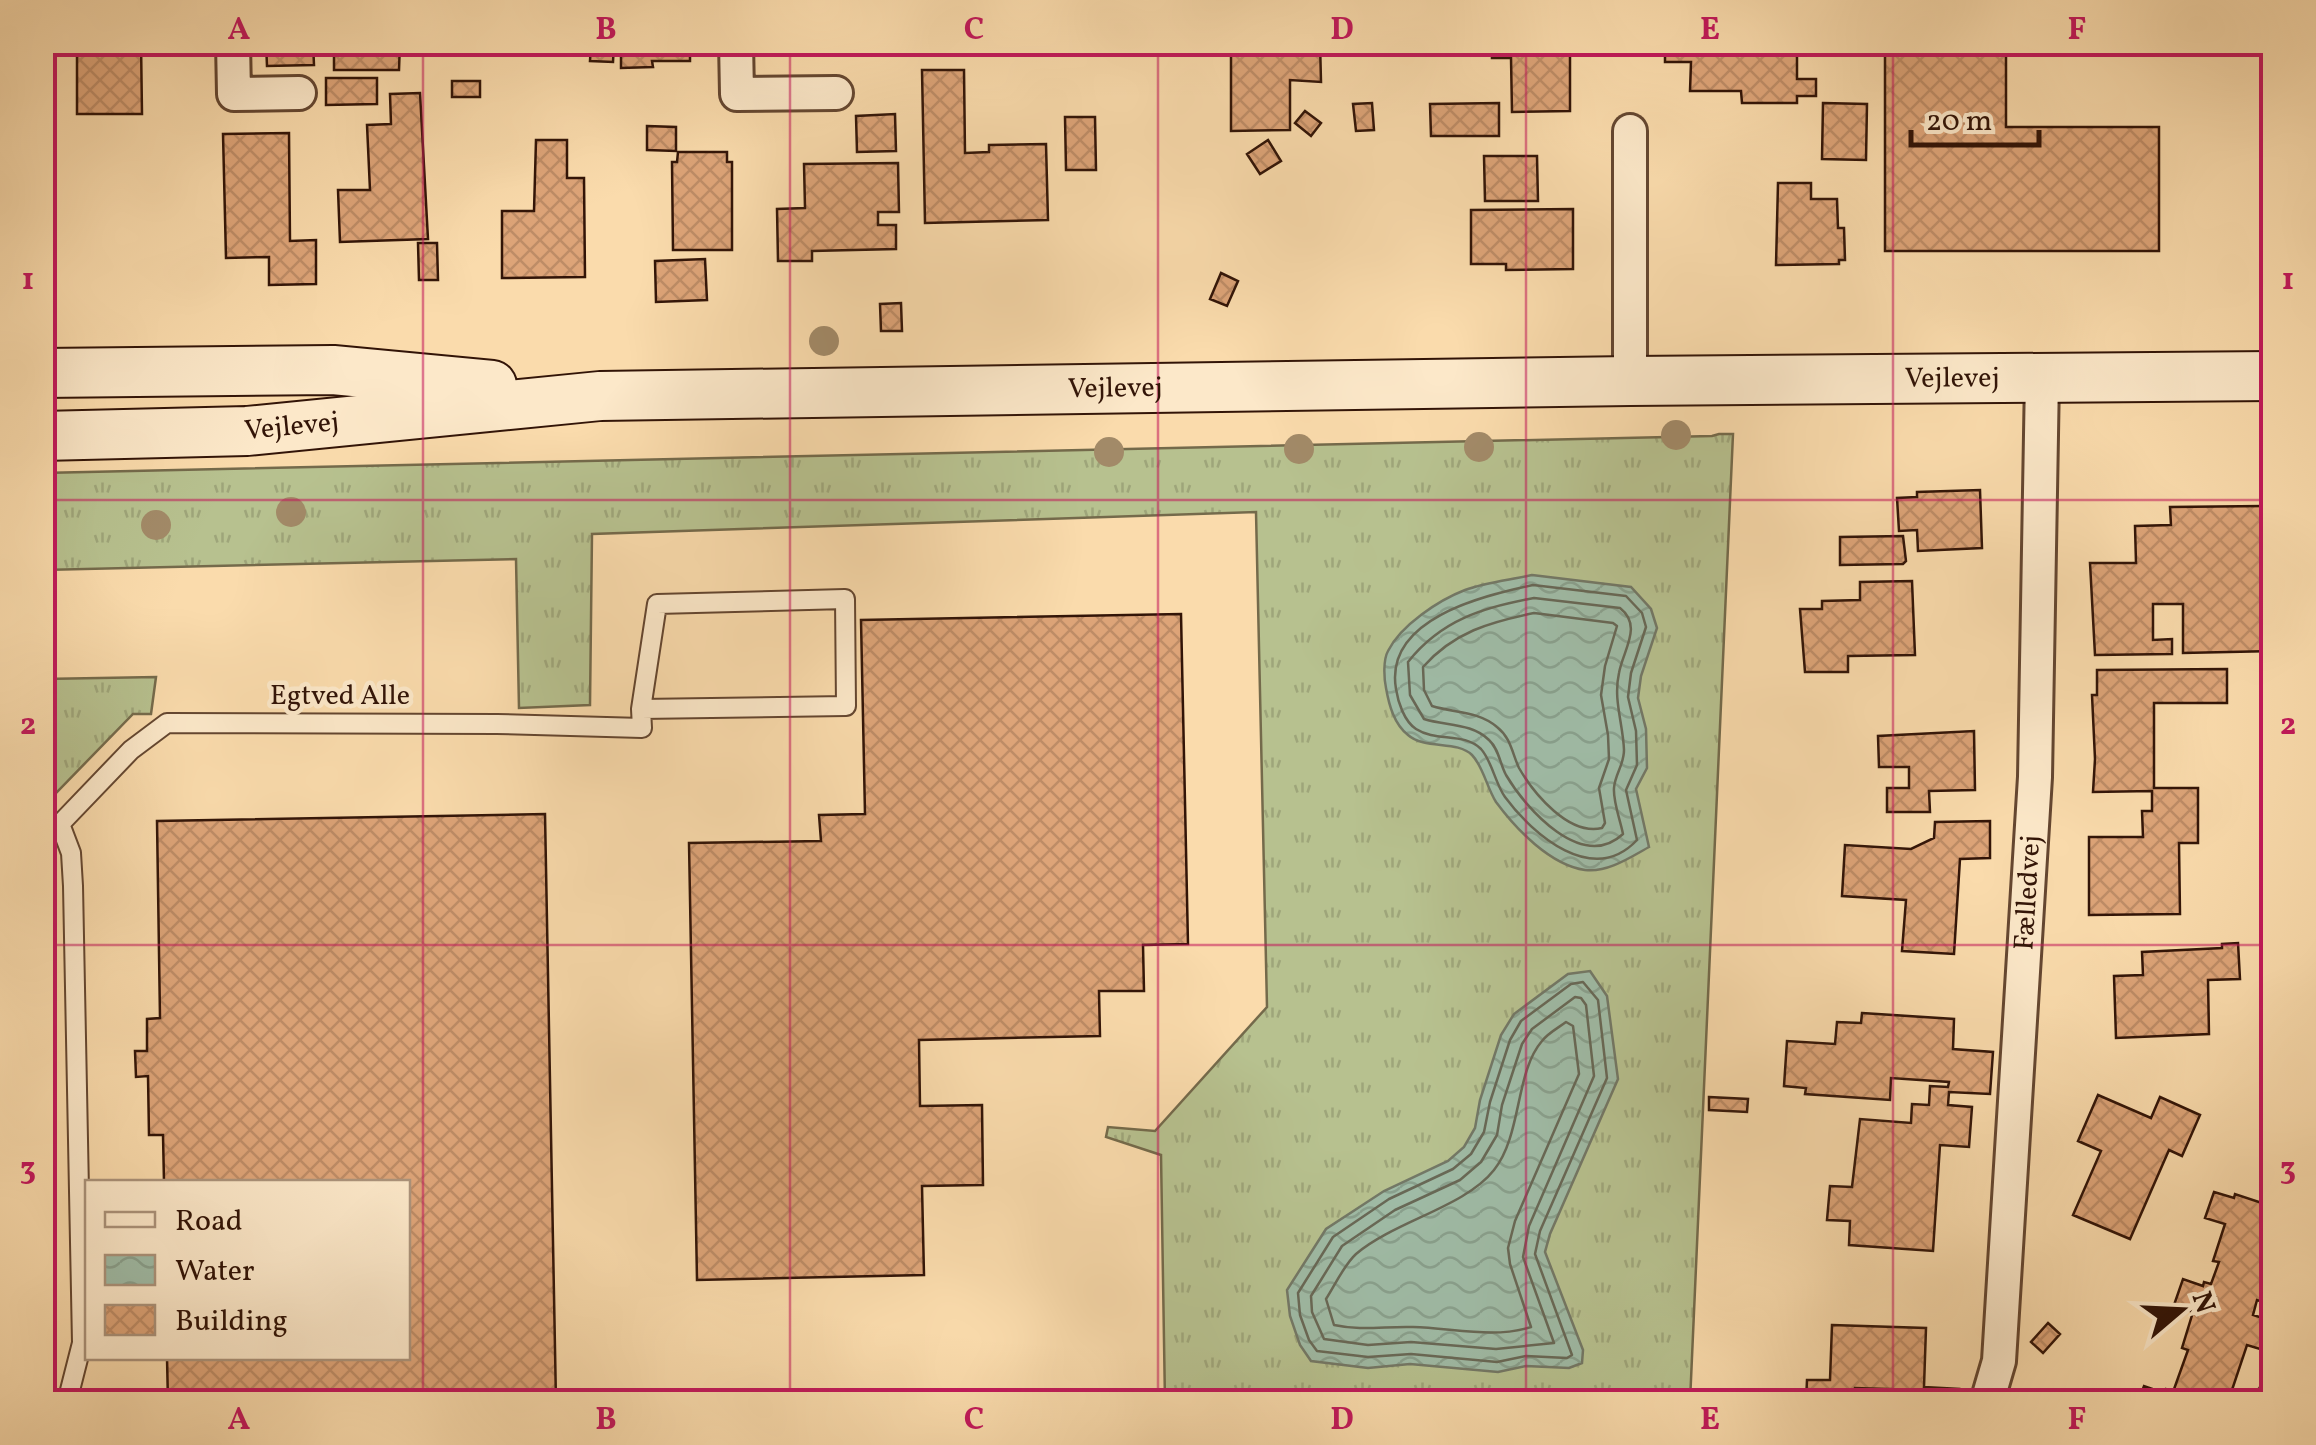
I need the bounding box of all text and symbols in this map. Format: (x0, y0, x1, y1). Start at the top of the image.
text: A (228, 9, 251, 53)
text: B (595, 9, 617, 53)
text: C (964, 9, 984, 53)
text: D (1330, 9, 1354, 53)
text: E (1700, 9, 1720, 53)
text: F (2068, 9, 2087, 53)
scale bar (1911, 85, 2038, 147)
text: 20 m (1926, 101, 1992, 143)
text: 1 (22, 259, 34, 303)
text: 1 (2282, 259, 2294, 303)
street label: Vejlevej (1904, 359, 2000, 398)
street label: Vejlevej (1067, 368, 1163, 409)
street label: Vejlevej (243, 402, 341, 451)
street label: Egtved Alle (270, 677, 410, 716)
text: 2 (20, 704, 36, 748)
text: 2 (2280, 704, 2296, 748)
street label: Fælledvej (2005, 834, 2051, 951)
text: 3 (20, 1149, 36, 1193)
text: 3 (2280, 1149, 2296, 1193)
legend (85, 1180, 410, 1360)
text: Road (175, 1201, 243, 1243)
text: Water (175, 1251, 255, 1293)
north arrow (2131, 1260, 2231, 1360)
text: N (2181, 1287, 2224, 1319)
text: Building (175, 1301, 288, 1343)
text: A (228, 1399, 251, 1443)
text: B (595, 1399, 617, 1443)
text: C (964, 1399, 984, 1443)
text: D (1330, 1399, 1354, 1443)
text: E (1700, 1399, 1720, 1443)
text: F (2068, 1399, 2087, 1443)

